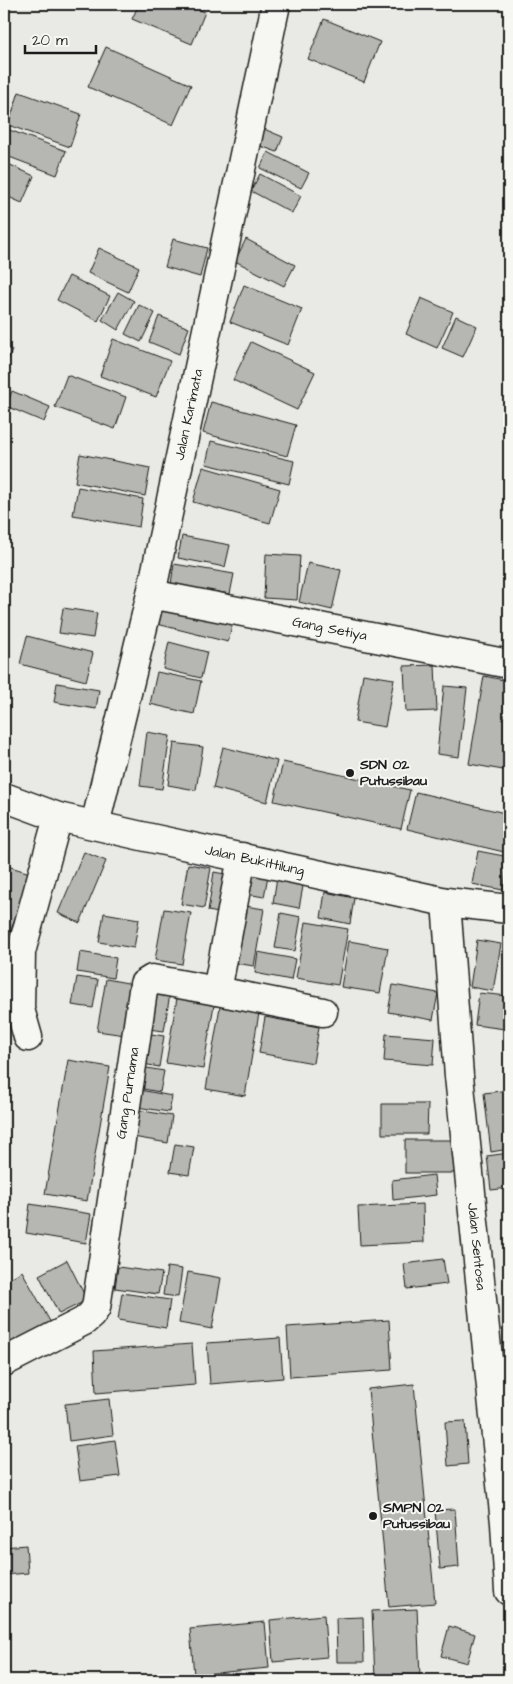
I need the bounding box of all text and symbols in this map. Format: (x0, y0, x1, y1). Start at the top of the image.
scale bar (25, 22, 96, 54)
text: 20 m (32, 30, 68, 51)
street label: Jalan Karimata (170, 367, 208, 462)
street label: Gang Setiya (290, 612, 369, 646)
place label: SDN 02 Putussibau (359, 755, 427, 791)
marker: SDN 02 Putussibau (344, 767, 356, 779)
street label: Jalan Bukittilung (203, 840, 306, 881)
street label: Gang Purnama (111, 1046, 145, 1140)
street label: Jalan Sentosa (462, 1202, 491, 1291)
place label: SMPN 02 Putussibau (382, 1498, 450, 1534)
marker: SMPN 02 Putussibau (367, 1510, 379, 1522)

